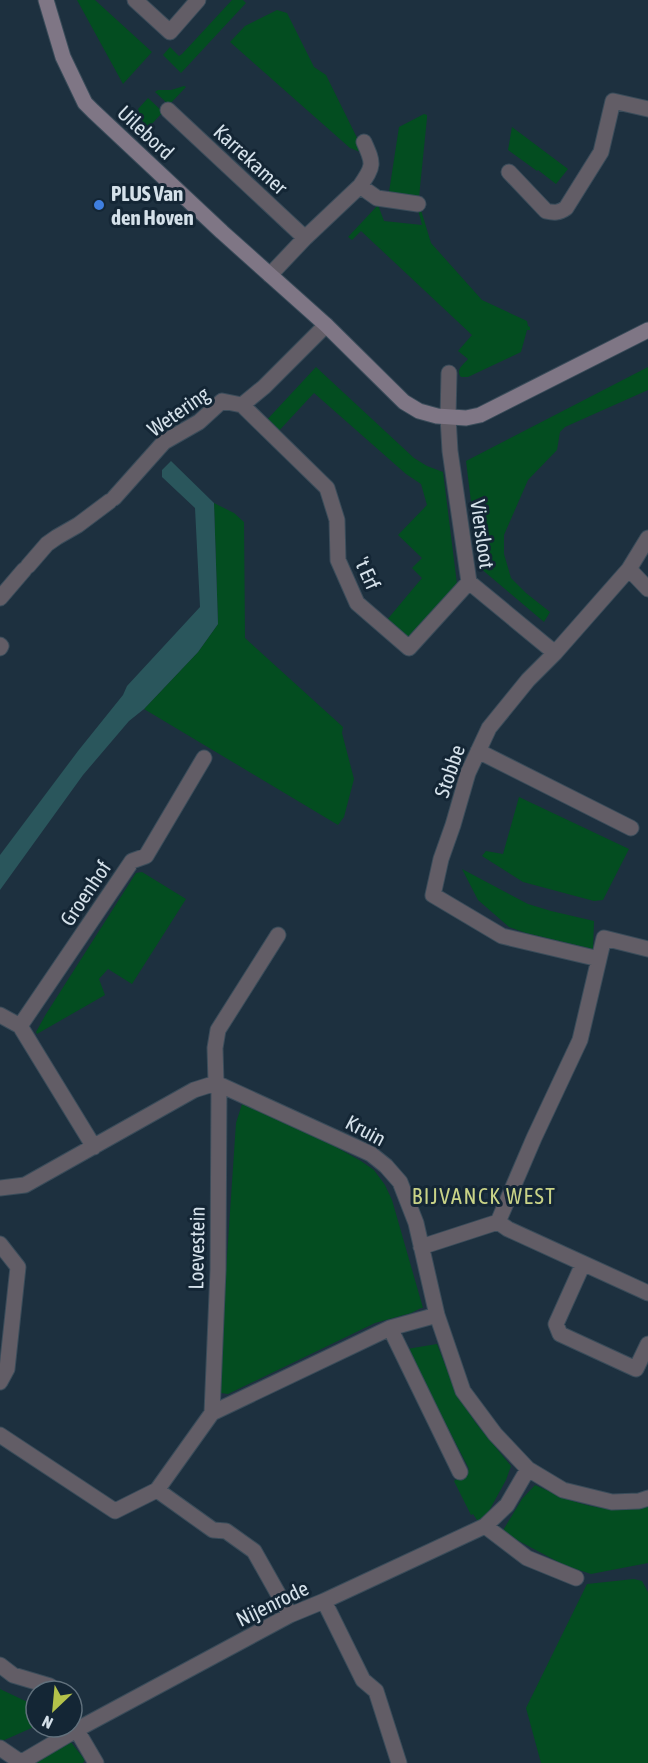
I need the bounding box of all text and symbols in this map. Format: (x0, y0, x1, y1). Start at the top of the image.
street label: Uilebord (113, 100, 179, 164)
street label: Karrekamer (209, 119, 293, 199)
place label: PLUS Van den Hoven (111, 181, 194, 229)
marker: PLUS Van den Hoven (92, 198, 106, 212)
street label: Wetering (143, 381, 213, 441)
street label: Viersloot (466, 498, 500, 570)
street label: 't Erf (350, 553, 386, 593)
street label: Stobbe (429, 742, 469, 800)
street label: Groenhof (55, 856, 115, 930)
street label: Kruin (342, 1110, 390, 1150)
district label: BIJVANCK WEST (412, 1183, 556, 1209)
street label: Loevestein (183, 1206, 209, 1290)
street label: Nijenrode (232, 1575, 312, 1631)
north arrow (24, 1679, 84, 1739)
text: N (39, 1712, 56, 1733)

